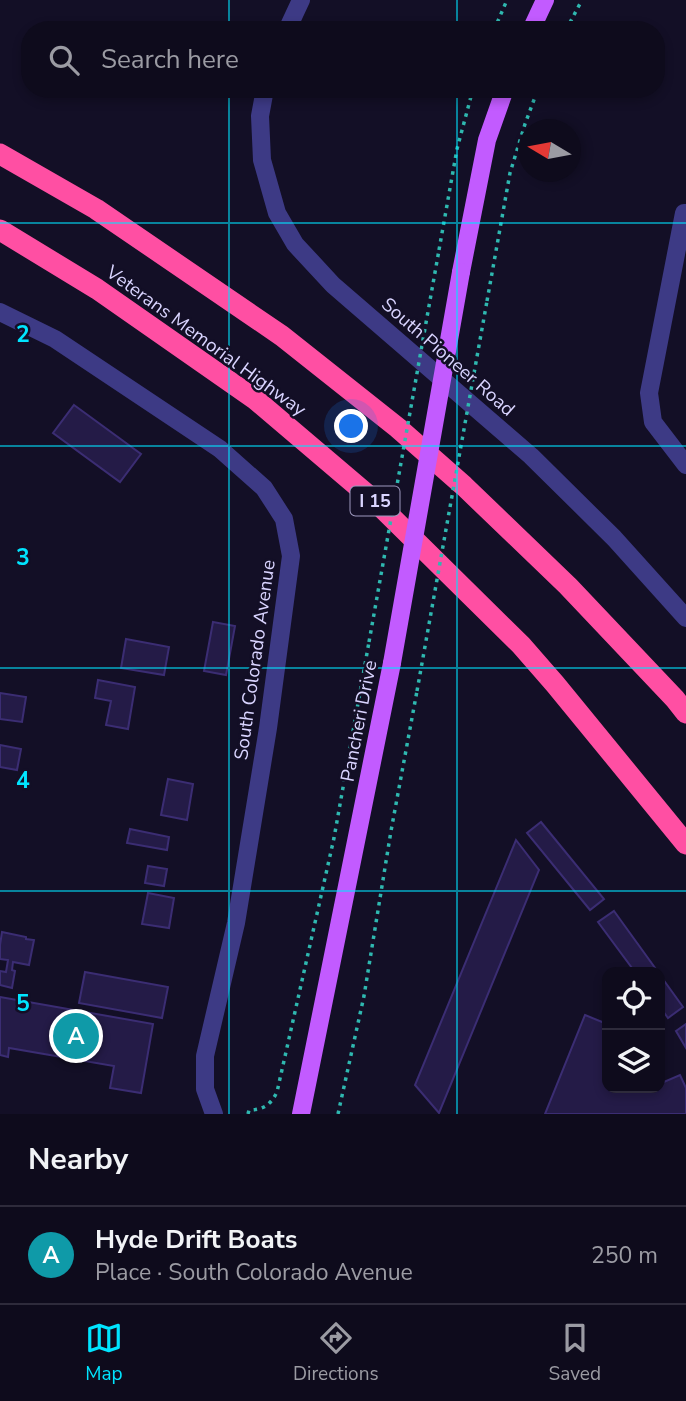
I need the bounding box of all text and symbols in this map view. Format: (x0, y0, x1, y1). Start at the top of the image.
search box (21, 21, 665, 98)
icon: search (45, 41, 83, 79)
text: Search here (101, 42, 239, 77)
north arrow (518, 119, 581, 182)
street label: Veterans Memorial Highway (100, 259, 312, 423)
street label: South Pioneer Road (376, 292, 520, 422)
text: 2 (16, 319, 30, 350)
your location (334, 409, 368, 443)
road number: I 15 (350, 486, 400, 516)
text: 3 (16, 542, 30, 573)
street label: South Colorado Avenue (228, 558, 282, 762)
street label: Pancheri Drive (334, 658, 384, 784)
text: 4 (16, 765, 30, 796)
map controls (602, 967, 665, 1093)
button: locate (602, 967, 665, 1030)
text: 5 (16, 988, 30, 1019)
pin: A (53, 1010, 99, 1062)
button: layers (602, 1030, 665, 1093)
text: Nearby (28, 1139, 128, 1180)
text: Hyde Drift Boats (95, 1222, 297, 1257)
text: A (42, 1240, 60, 1271)
text: 250 m (591, 1240, 658, 1271)
text: Place · South Colorado Avenue (95, 1257, 413, 1288)
tab: Map (85, 1319, 123, 1387)
tab: Directions (293, 1319, 379, 1387)
tab: Saved (549, 1319, 601, 1387)

